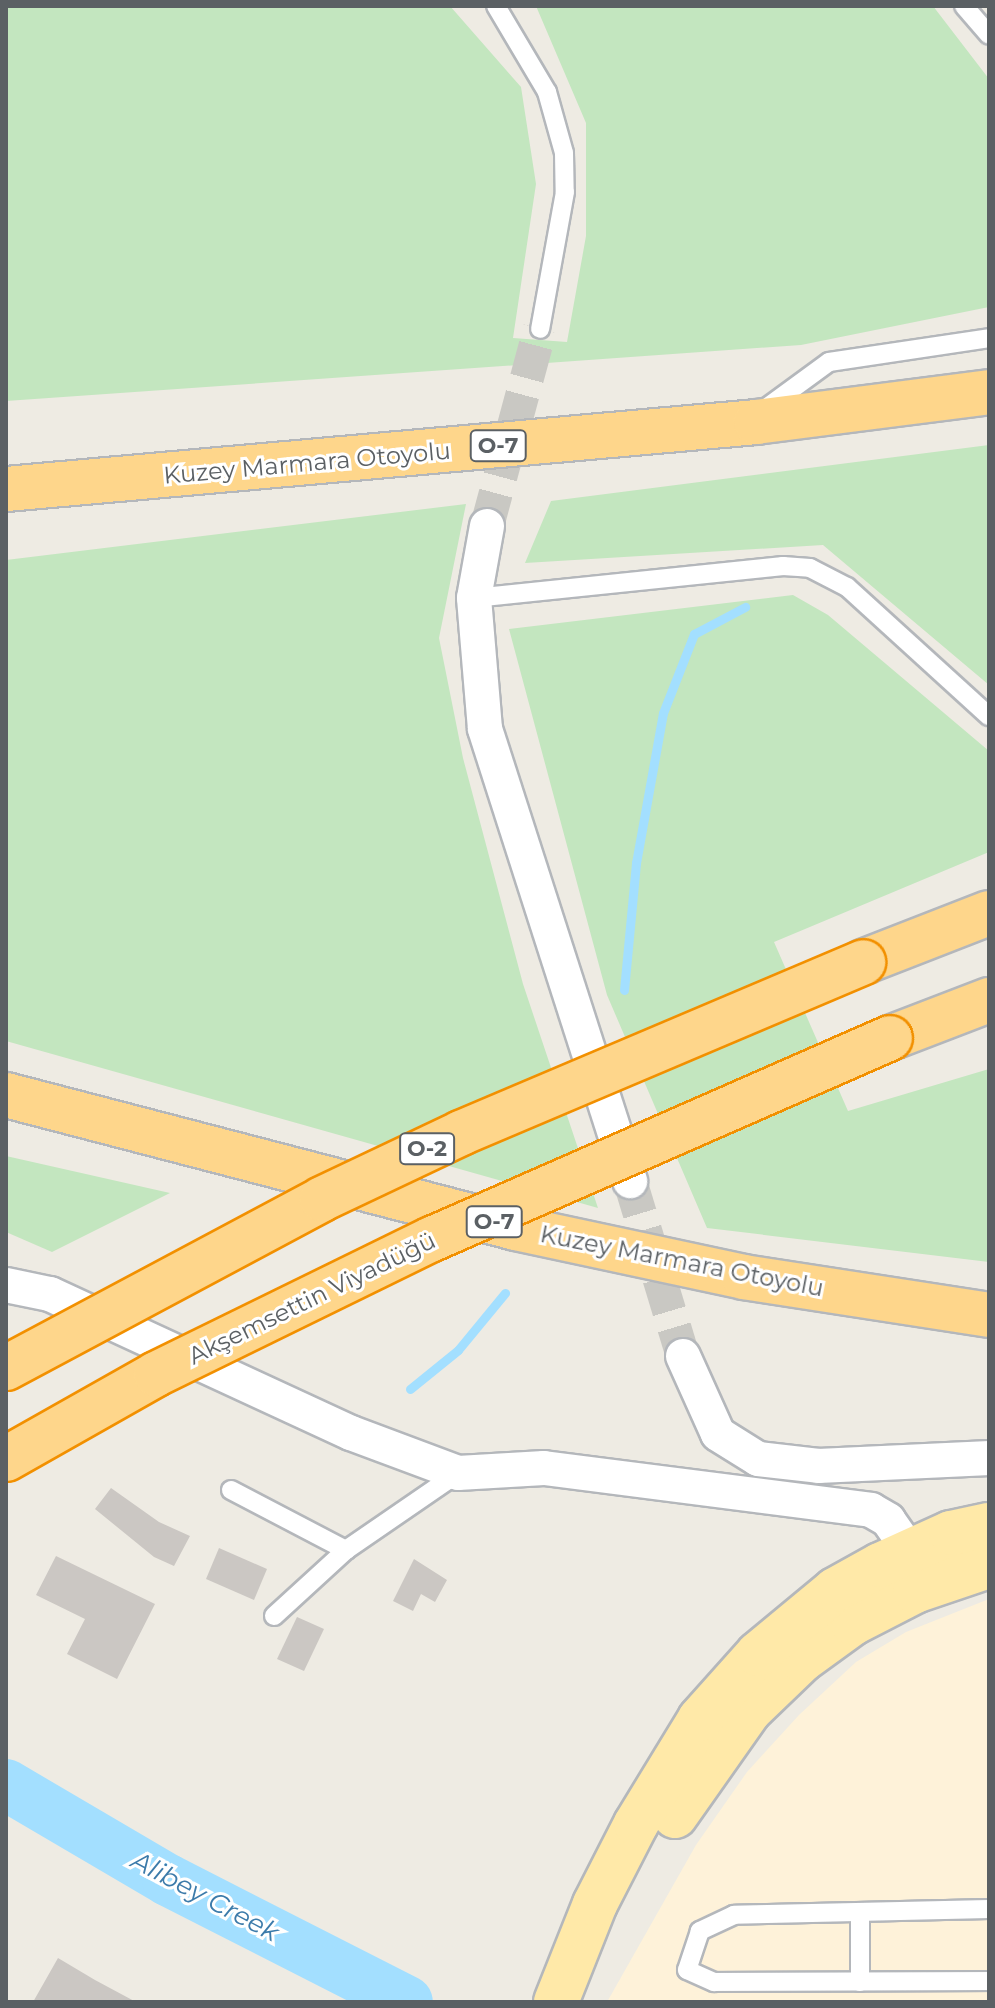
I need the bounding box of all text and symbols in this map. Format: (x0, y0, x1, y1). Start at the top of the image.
road number: O-7 (468, 428, 528, 464)
street label: Kuzey Marmara Otoyolu (162, 436, 452, 490)
road number: O-2 (399, 1131, 455, 1167)
road number: O-7 (464, 1204, 524, 1240)
street label: Kuzey Marmara Otoyolu (538, 1219, 826, 1303)
street label: Akşemsettin Viyadüğü (184, 1226, 440, 1370)
water label: Alibey Creek (126, 1845, 284, 1949)

